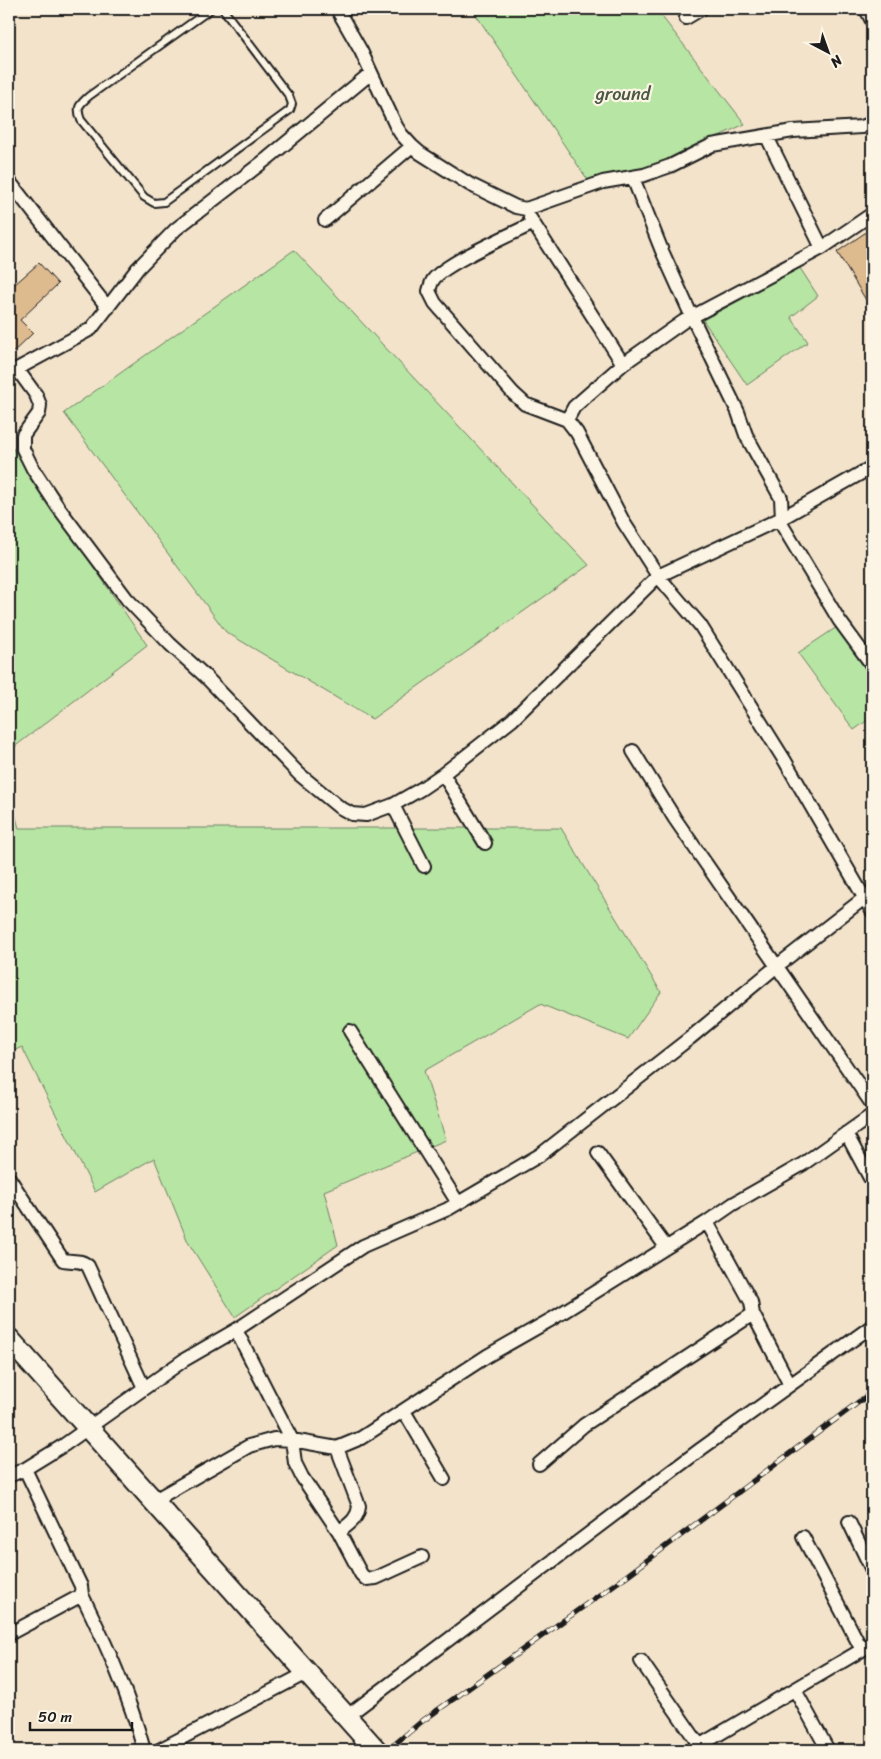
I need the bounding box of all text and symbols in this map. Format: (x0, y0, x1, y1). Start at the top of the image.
north arrow (804, 28, 854, 78)
text: N (824, 48, 849, 74)
park label: ground (594, 78, 652, 110)
scale bar (30, 1699, 132, 1731)
text: 50 m (38, 1704, 73, 1730)

